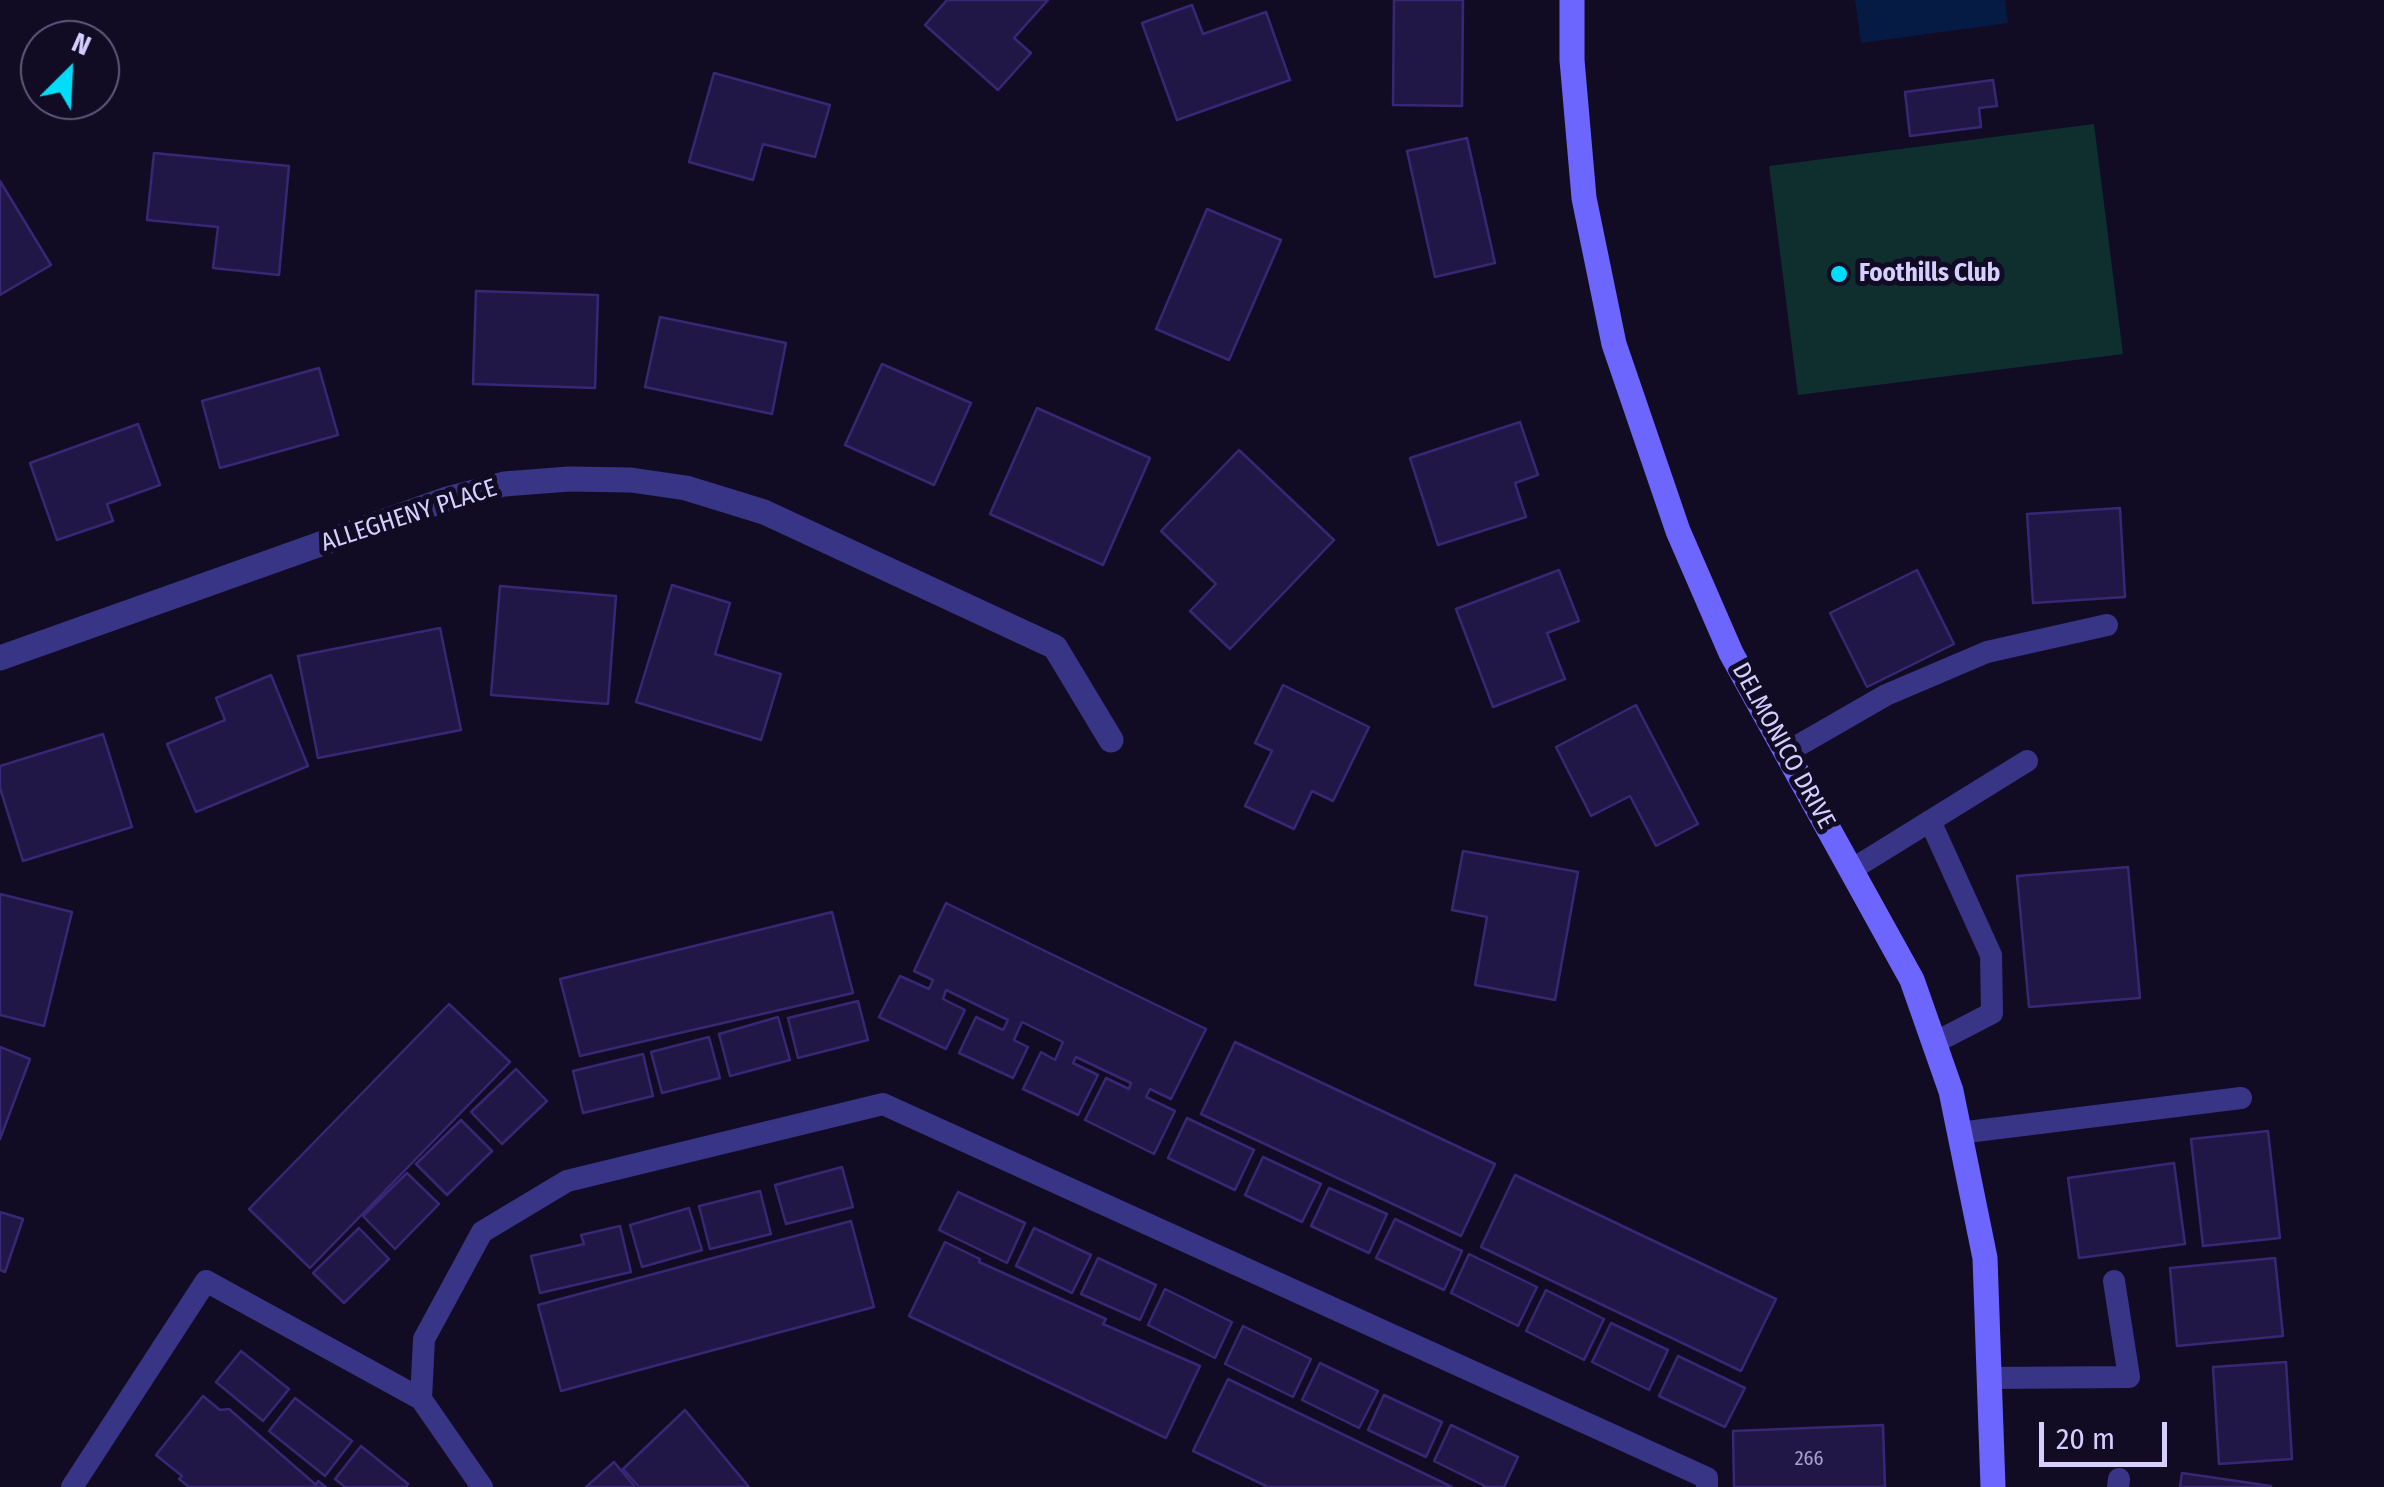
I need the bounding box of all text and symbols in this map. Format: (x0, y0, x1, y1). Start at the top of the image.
north arrow (20, 20, 120, 120)
text: N (67, 25, 96, 62)
place label: Foothills Club (1859, 259, 2000, 289)
marker: Foothills Club (1828, 263, 1850, 285)
street label: ALLEGHENY PLACE (317, 473, 501, 559)
street label: DELMONICO DRIVE (1725, 658, 1841, 834)
scale bar (2044, 1402, 2172, 1464)
text: 20 m (2056, 1421, 2115, 1457)
house number: 266 (1795, 1447, 1823, 1471)

